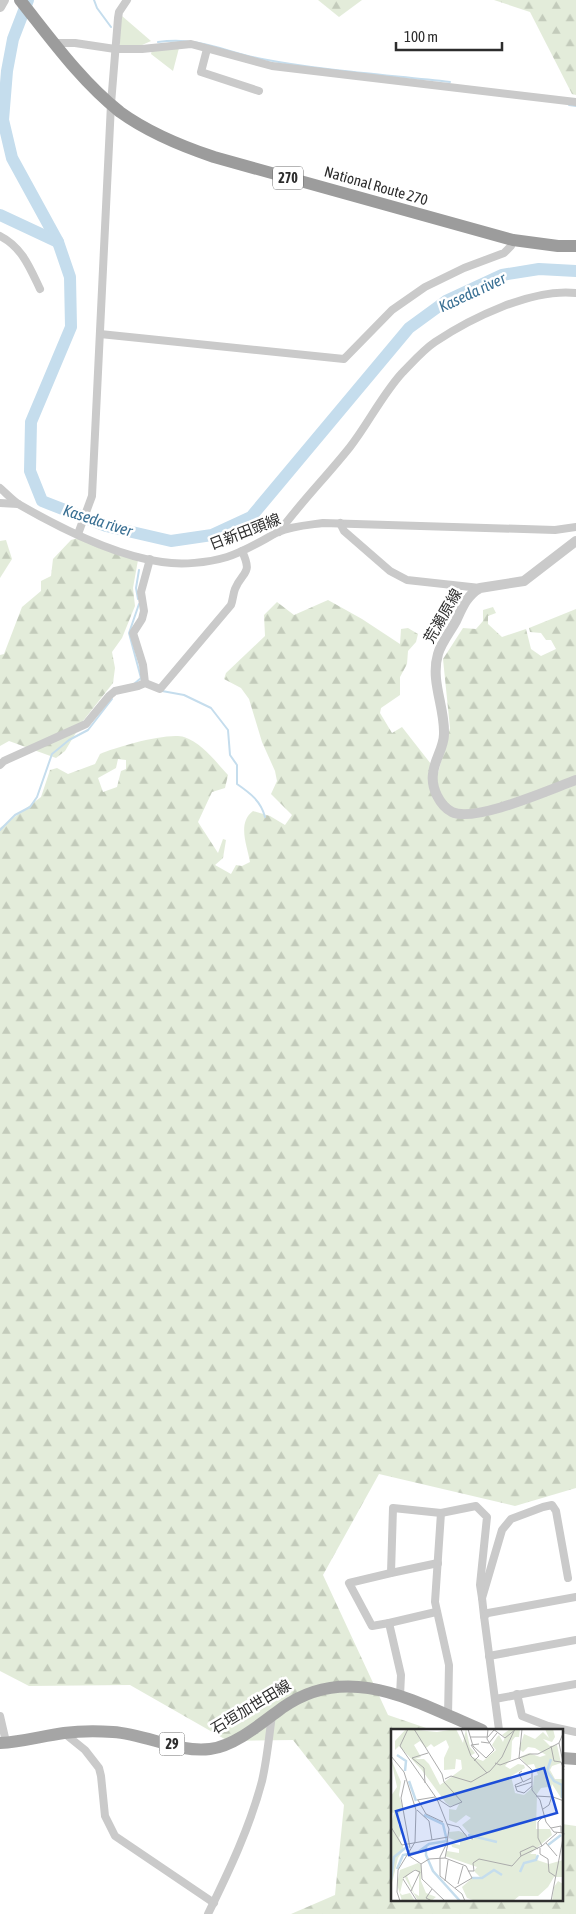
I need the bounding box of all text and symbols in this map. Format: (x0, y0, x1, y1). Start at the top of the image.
scale bar (396, 20, 502, 52)
text: 100 m (404, 28, 438, 45)
street label: National Route 270 (322, 163, 430, 208)
road number: 270 (273, 167, 303, 190)
water label: Kaseda river (436, 268, 509, 315)
water label: Kaseda river (61, 500, 136, 540)
street label: 日新田頭線 (207, 510, 283, 553)
street label: 荒瀬原線 (420, 586, 465, 646)
street label: 石垣加世田線 (208, 1676, 294, 1737)
inset map (391, 1729, 564, 1902)
road number: 29 (160, 1732, 184, 1756)

